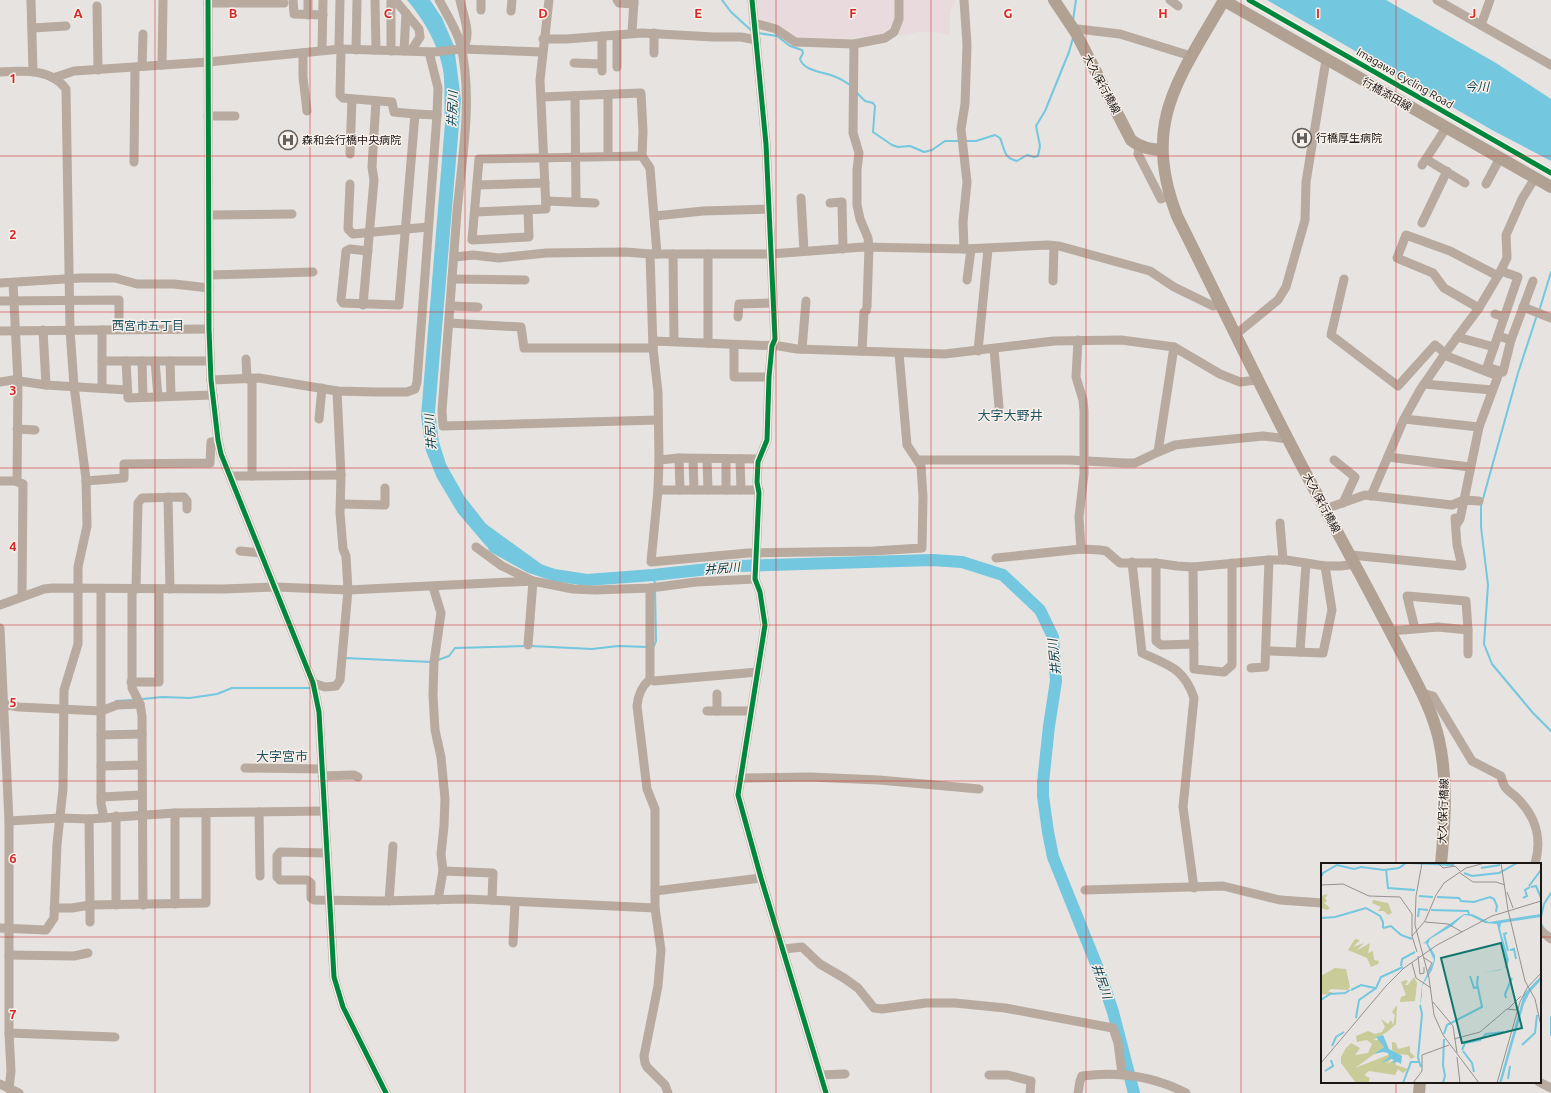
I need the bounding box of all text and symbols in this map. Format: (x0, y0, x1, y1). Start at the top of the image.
text: A (73, 6, 83, 20)
text: B (229, 6, 238, 20)
text: C (384, 6, 393, 20)
text: D (538, 6, 548, 20)
text: E (694, 6, 702, 20)
text: F (849, 6, 857, 20)
text: G (1004, 6, 1013, 20)
text: H (1158, 6, 1168, 20)
text: I (1316, 6, 1320, 20)
text: J (1470, 6, 1476, 20)
street label: Imagawa Cycling Road (1354, 45, 1456, 111)
street label: 大久保行橋線 (1081, 52, 1123, 116)
text: 1 (9, 71, 17, 85)
street label: 行橋添田線 (1360, 75, 1414, 113)
water label: 今川 (1465, 80, 1491, 93)
water label: 井尻川 (445, 89, 460, 127)
hospital icon: 行橋厚生病院 (1291, 127, 1313, 149)
hospital icon: 森和会行橋中央病院 (277, 129, 299, 151)
place label: 行橋厚生病院 (1316, 132, 1382, 144)
place label: 森和会行橋中央病院 (302, 134, 401, 146)
text: 2 (9, 227, 17, 241)
district label: 西宮市五丁目 (112, 319, 184, 332)
text: 3 (9, 383, 17, 397)
district label: 大字大野井 (977, 408, 1043, 422)
water label: 井尻川 (422, 412, 438, 450)
street label: 大久保行橋線 (1301, 471, 1343, 535)
text: 4 (9, 539, 17, 553)
water label: 井尻川 (703, 560, 742, 576)
water label: 井尻川 (1045, 636, 1062, 676)
text: 5 (9, 695, 17, 709)
district label: 大字宮市 (256, 749, 308, 763)
street label: 大久保行橋線 (1436, 778, 1450, 844)
text: 6 (9, 851, 17, 865)
inset map (1321, 863, 1541, 1083)
water label: 井尻川 (1090, 962, 1115, 1002)
text: 7 (9, 1007, 17, 1021)

